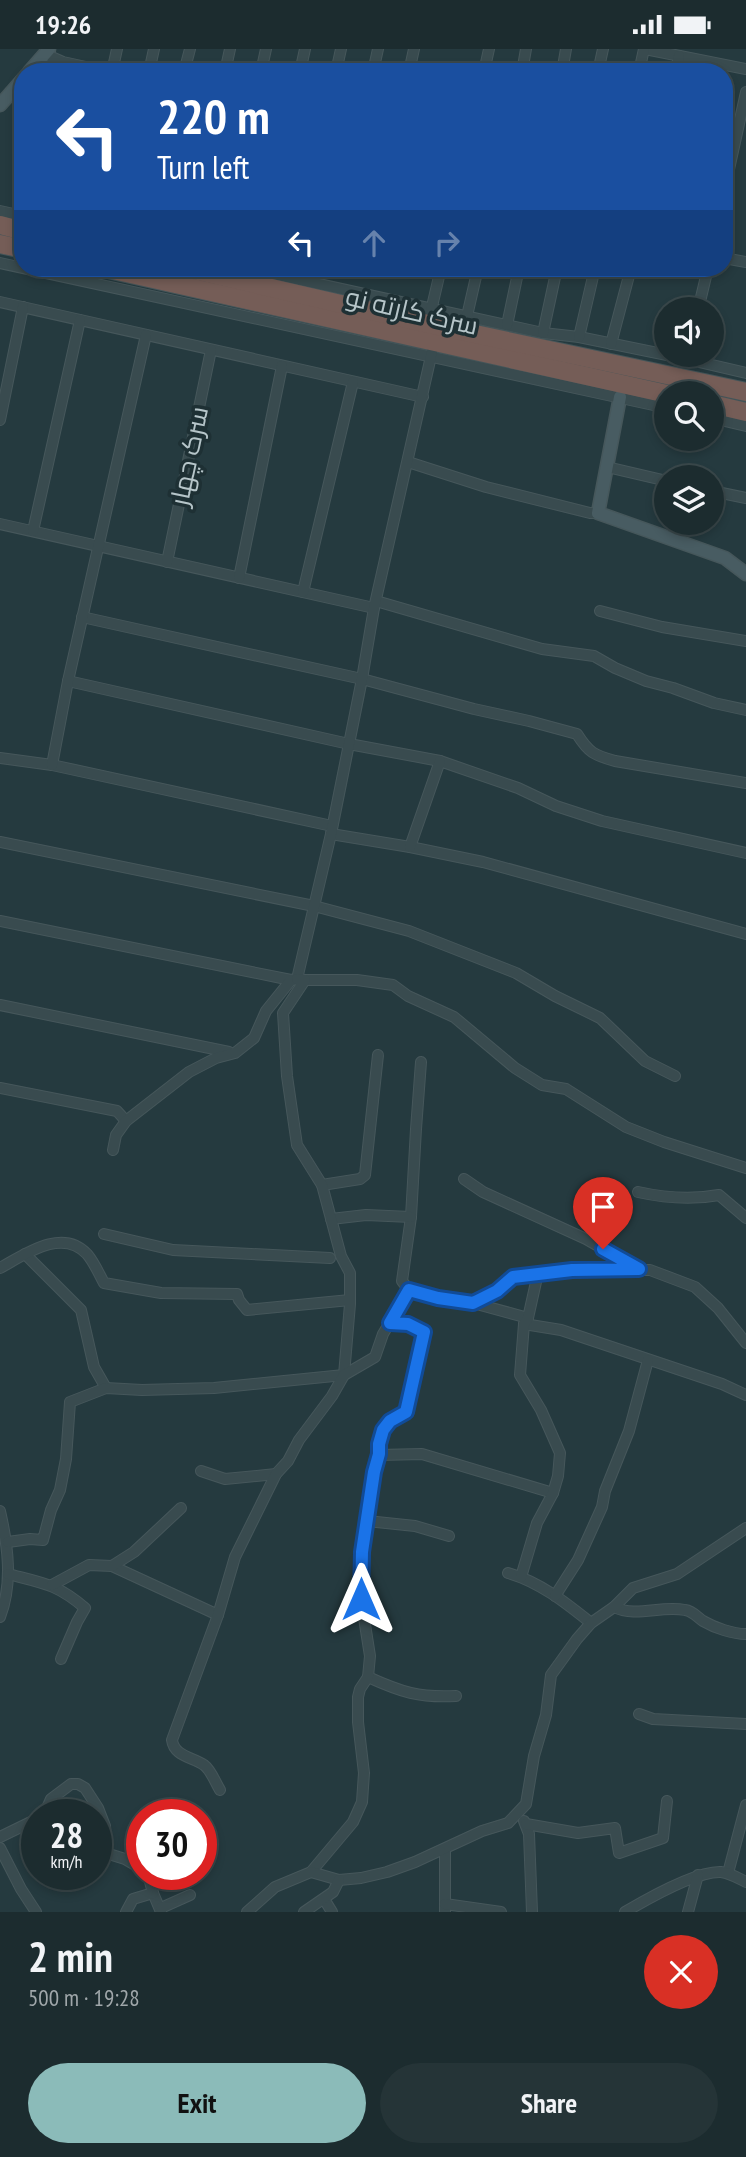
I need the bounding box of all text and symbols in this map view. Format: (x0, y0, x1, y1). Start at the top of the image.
text: 19:26 (35, 8, 91, 41)
text: 220 m (157, 84, 270, 148)
icon: left (42, 91, 133, 182)
text: Turn left (157, 146, 249, 188)
icon: left (282, 224, 320, 262)
icon: ahead (355, 224, 393, 262)
icon: right (428, 224, 466, 262)
street label: سرک کارته نو (343, 279, 482, 342)
map controls (654, 297, 724, 535)
button: sound (654, 297, 724, 367)
button: search (654, 381, 724, 451)
street label: سرک چهار (161, 403, 216, 511)
button: layers (654, 465, 724, 535)
pin (573, 1177, 633, 1249)
icon: arrive (584, 1188, 622, 1226)
position arrow (324, 1562, 398, 1636)
speed limit sign: 30 (126, 1799, 217, 1890)
text: 28 (50, 1812, 83, 1858)
text: km/h (51, 1850, 82, 1873)
text: 2 min (28, 1929, 113, 1984)
button: close (644, 1935, 718, 2009)
text: 500 m · 19:28 (28, 1983, 140, 2012)
button: Exit (28, 2063, 366, 2143)
button: Share (380, 2063, 718, 2143)

